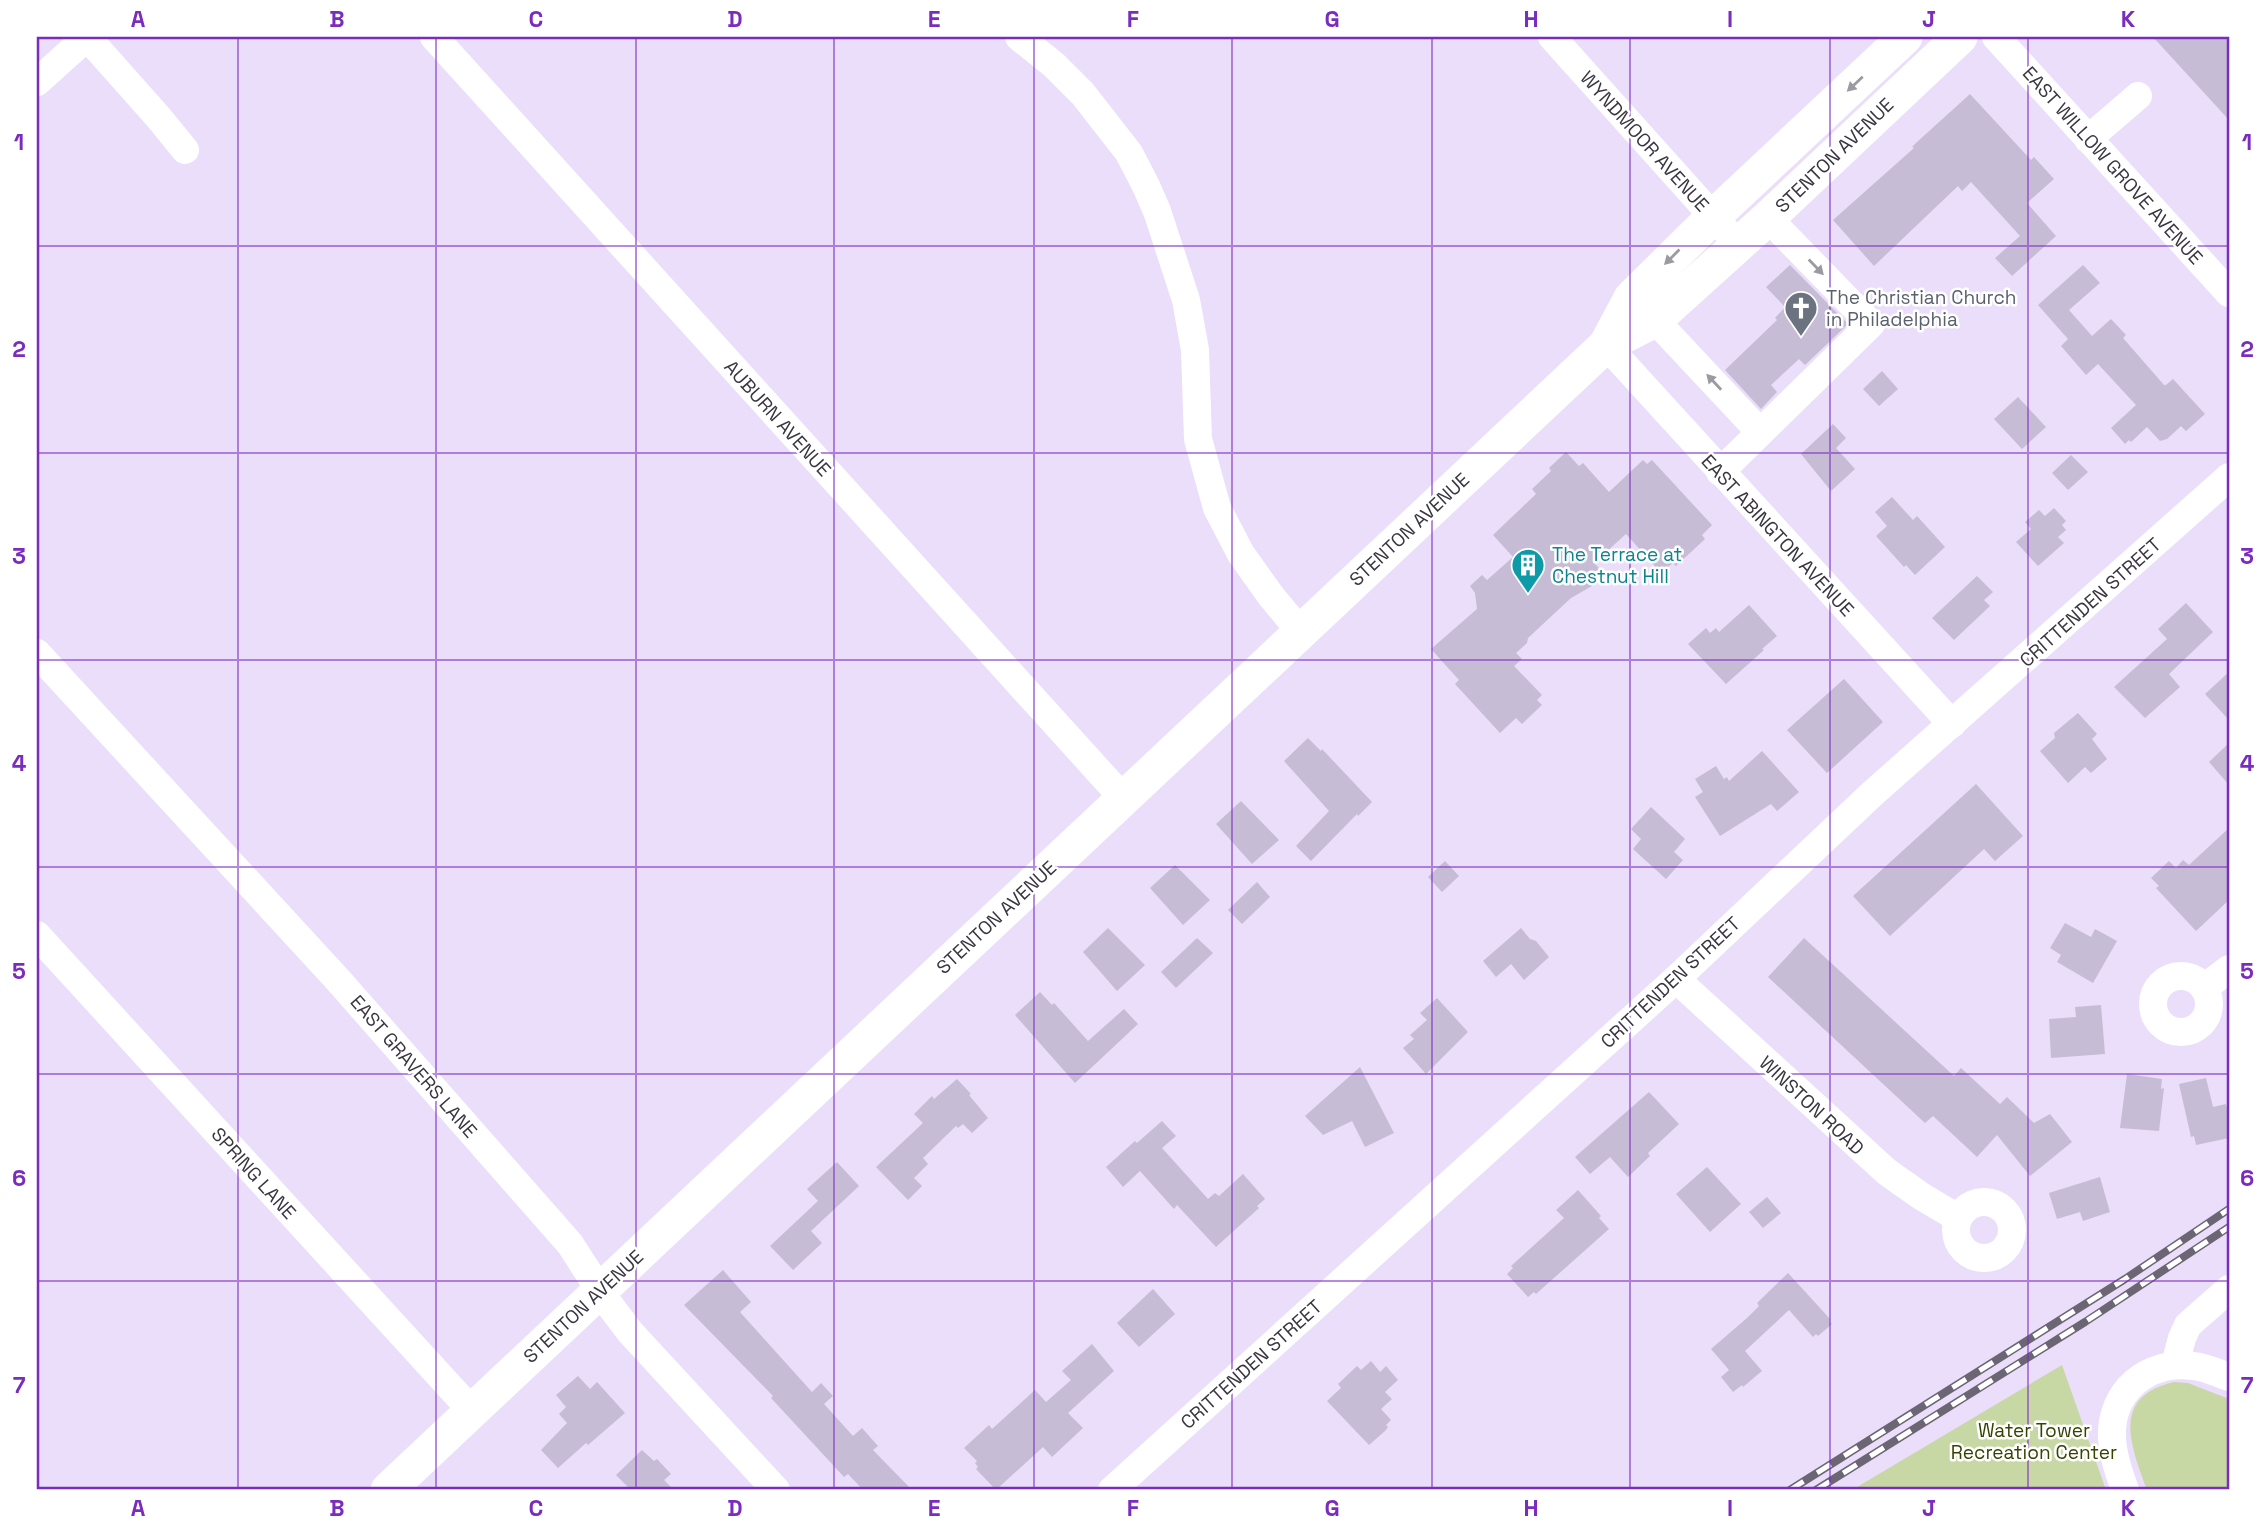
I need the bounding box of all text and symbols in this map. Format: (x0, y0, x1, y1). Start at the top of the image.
text: A (131, 4, 146, 34)
text: B (329, 4, 345, 34)
text: C (529, 4, 543, 34)
text: D (727, 4, 743, 34)
text: E (928, 4, 940, 34)
text: F (1127, 4, 1139, 34)
text: G (1324, 4, 1340, 34)
text: H (1523, 4, 1539, 34)
text: I (1727, 4, 1733, 34)
text: J (1922, 4, 1936, 34)
text: K (2121, 4, 2136, 34)
street label: EAST WILLOW GROVE AVENUE (2017, 61, 2208, 270)
street label: WYNDMOOR AVENUE (1575, 66, 1715, 217)
one-way arrow (1847, 75, 1864, 91)
street label: STENTON AVENUE (1770, 92, 1899, 218)
text: 1 (14, 127, 24, 157)
text: 1 (2242, 127, 2252, 157)
one-way arrow (1664, 249, 1681, 266)
one-way arrow (1807, 258, 1823, 275)
place label: The Christian Church in Philadelphia (1826, 285, 2016, 332)
church icon: The Christian Church in Philadelphia (1782, 289, 1820, 338)
text: 2 (12, 334, 26, 364)
text: 2 (2240, 334, 2254, 364)
street label: AUBURN AVENUE (719, 355, 837, 482)
one-way arrow (1706, 374, 1722, 391)
street label: EAST ABINGTON AVENUE (1696, 449, 1859, 622)
street label: STENTON AVENUE (1344, 467, 1475, 592)
street label: CRITTENDEN STREET (2014, 532, 2166, 673)
text: 3 (12, 541, 26, 571)
text: 3 (2240, 541, 2254, 571)
place label: The Terrace at Chestnut Hill (1552, 542, 1682, 589)
building icon: The Terrace at Chestnut Hill (1509, 546, 1547, 595)
text: 4 (12, 748, 27, 778)
text: 4 (2240, 748, 2255, 778)
street label: STENTON AVENUE (931, 855, 1062, 980)
street label: CRITTENDEN STREET (1595, 911, 1745, 1054)
text: 5 (12, 956, 26, 986)
text: 5 (2240, 956, 2254, 986)
street label: EAST GRAVERS LANE (345, 990, 483, 1143)
street label: WINSTON ROAD (1754, 1050, 1869, 1160)
street label: SPRING LANE (206, 1122, 302, 1225)
text: 6 (12, 1163, 26, 1193)
text: 6 (2240, 1163, 2254, 1193)
street label: STENTON AVENUE (518, 1244, 649, 1369)
street label: CRITTENDEN STREET (1175, 1294, 1327, 1435)
text: 7 (13, 1370, 26, 1400)
text: 7 (2241, 1370, 2254, 1400)
park label: Water Tower Recreation Center (1951, 1418, 2117, 1465)
text: A (131, 1493, 146, 1523)
text: B (329, 1493, 345, 1523)
text: C (529, 1493, 543, 1523)
text: D (727, 1493, 743, 1523)
text: E (928, 1493, 940, 1523)
text: F (1127, 1493, 1139, 1523)
text: G (1324, 1493, 1340, 1523)
text: H (1523, 1493, 1539, 1523)
text: I (1727, 1493, 1733, 1523)
text: J (1922, 1493, 1936, 1523)
text: K (2121, 1493, 2136, 1523)

